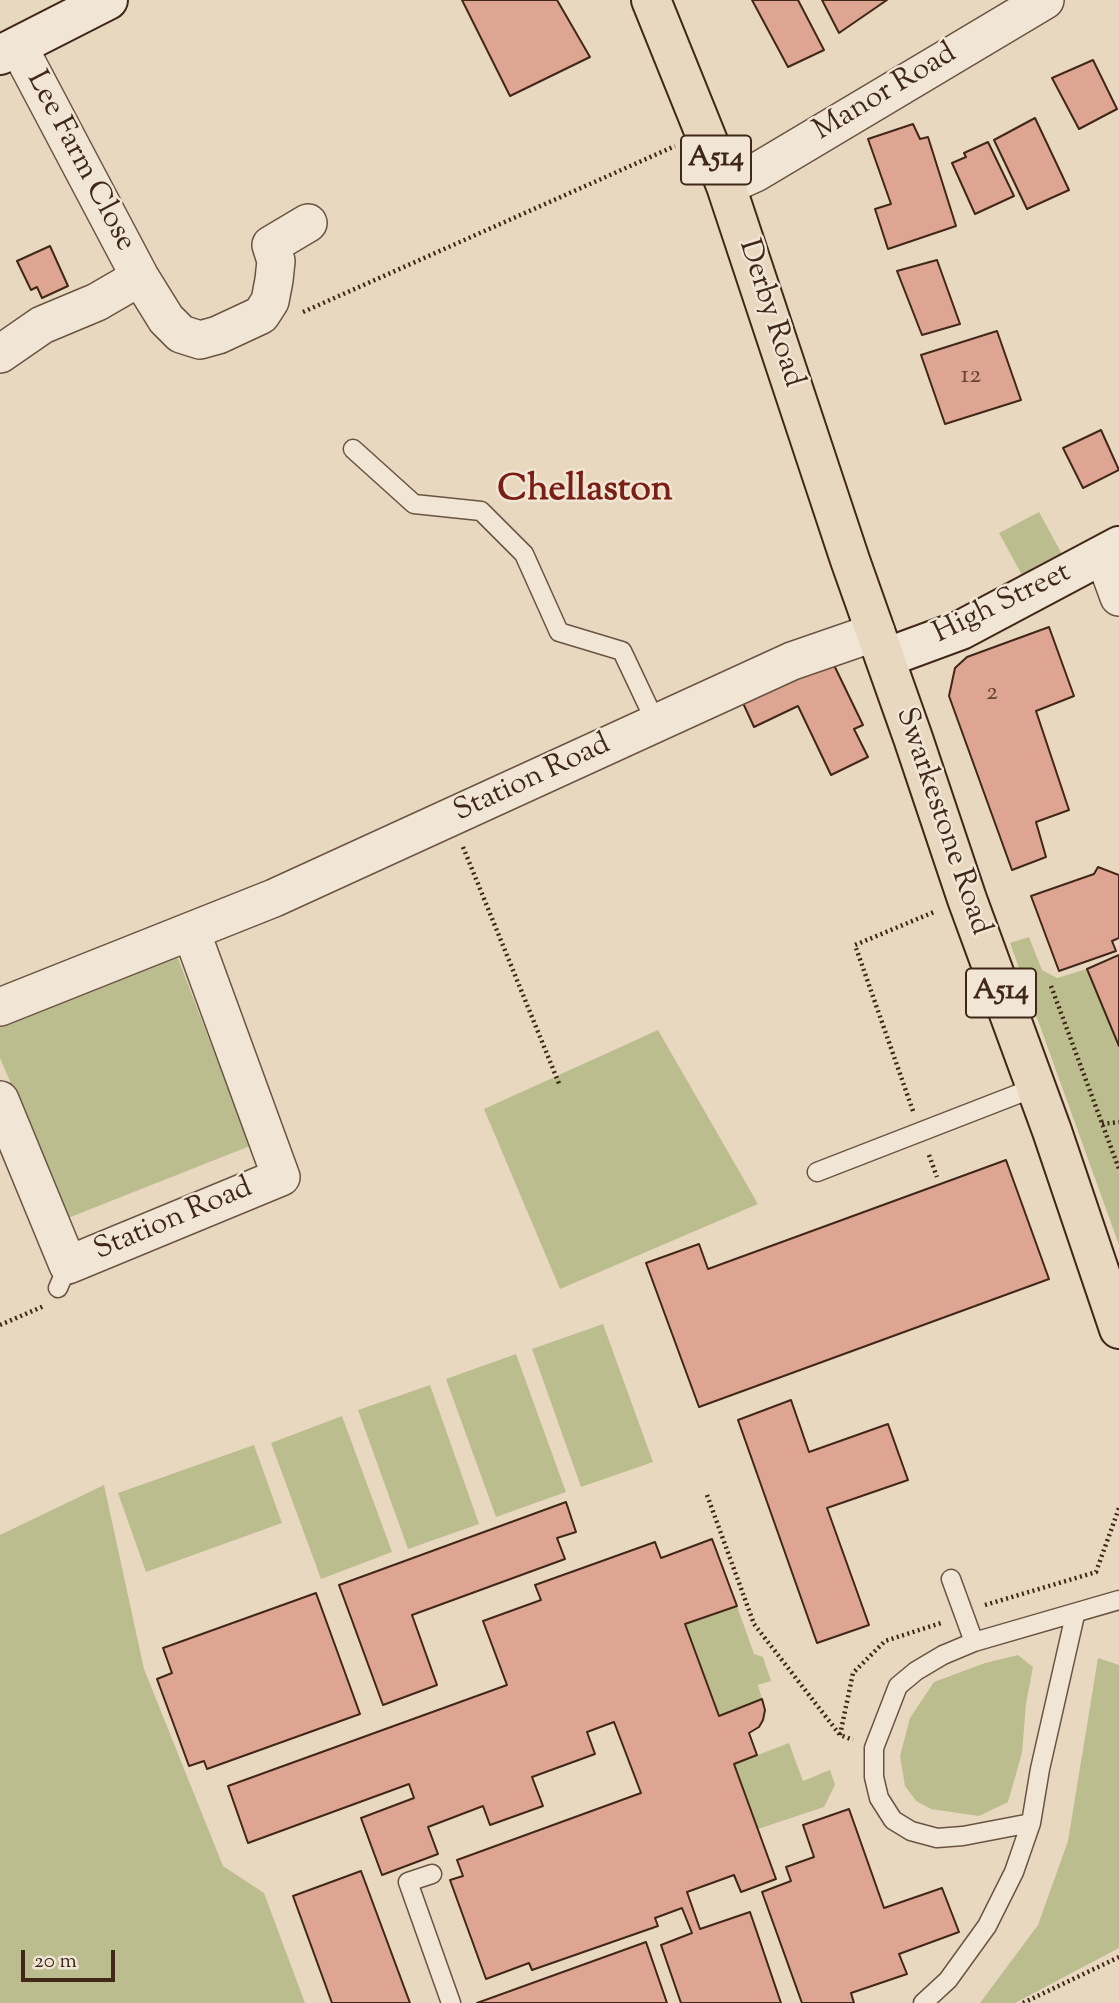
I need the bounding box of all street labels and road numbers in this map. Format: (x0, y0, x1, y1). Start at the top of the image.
street label: Manor Road (808, 37, 964, 151)
street label: Lee Farm Close (16, 66, 142, 258)
road number: A514 (681, 136, 751, 184)
street label: Derby Road (728, 236, 810, 392)
street label: High Street (929, 556, 1077, 654)
street label: Swarkestone Road (885, 703, 997, 941)
street label: Station Road (449, 728, 617, 832)
road number: A514 (966, 968, 1036, 1018)
street label: Station Road (90, 1172, 258, 1270)

